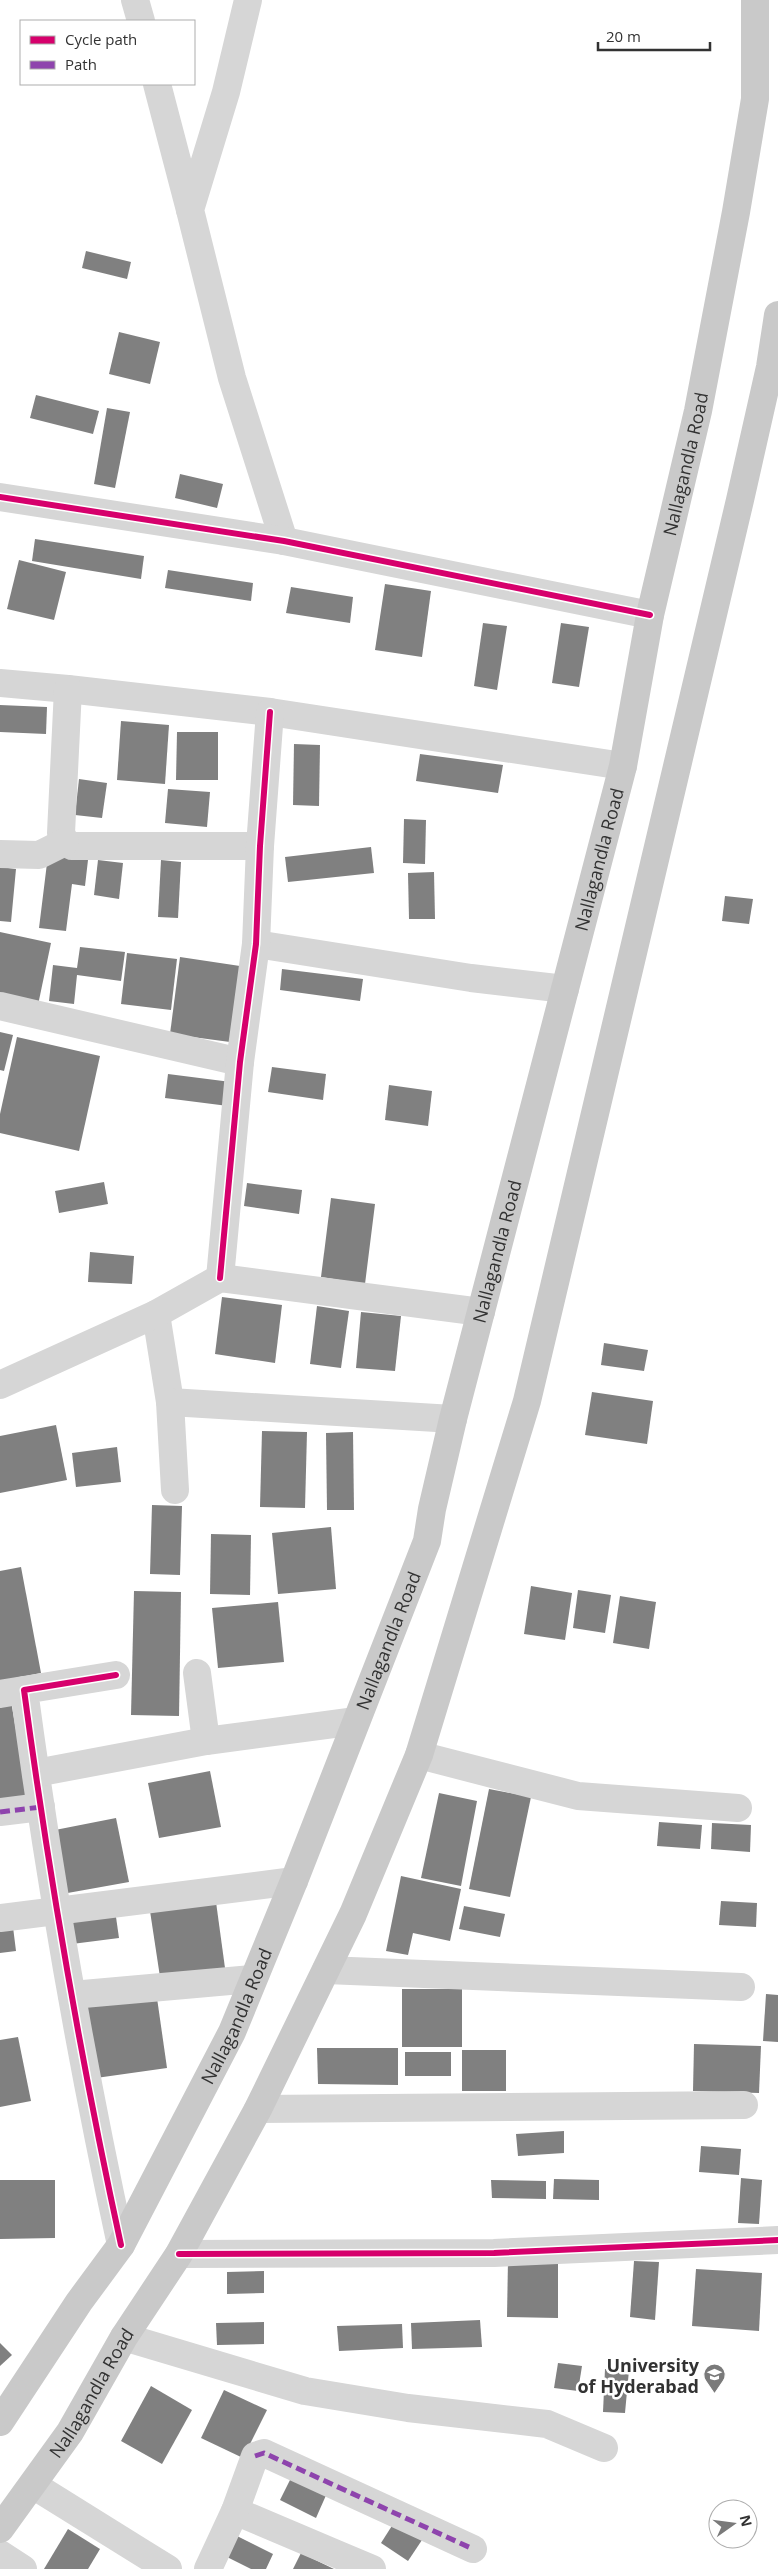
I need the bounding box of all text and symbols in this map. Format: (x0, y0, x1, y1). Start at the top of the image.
legend (20, 20, 195, 85)
scale bar (598, 20, 710, 52)
text: 20 m (606, 26, 641, 46)
text: Cycle path (65, 29, 137, 49)
text: Path (65, 54, 97, 74)
street label: Nallagandla Road (657, 390, 713, 538)
street label: Nallagandla Road (569, 785, 629, 933)
street label: Nallagandla Road (467, 1177, 527, 1325)
street label: Nallagandla Road (350, 1568, 426, 1713)
street label: Nallagandla Road (195, 1944, 277, 2088)
street label: Nallagandla Road (43, 2323, 139, 2463)
place label: University of Hyderabad (577, 2353, 700, 2398)
school or university icon: University of Hyderabad (703, 2363, 727, 2394)
north arrow (708, 2499, 758, 2549)
text: N (736, 2513, 757, 2529)

